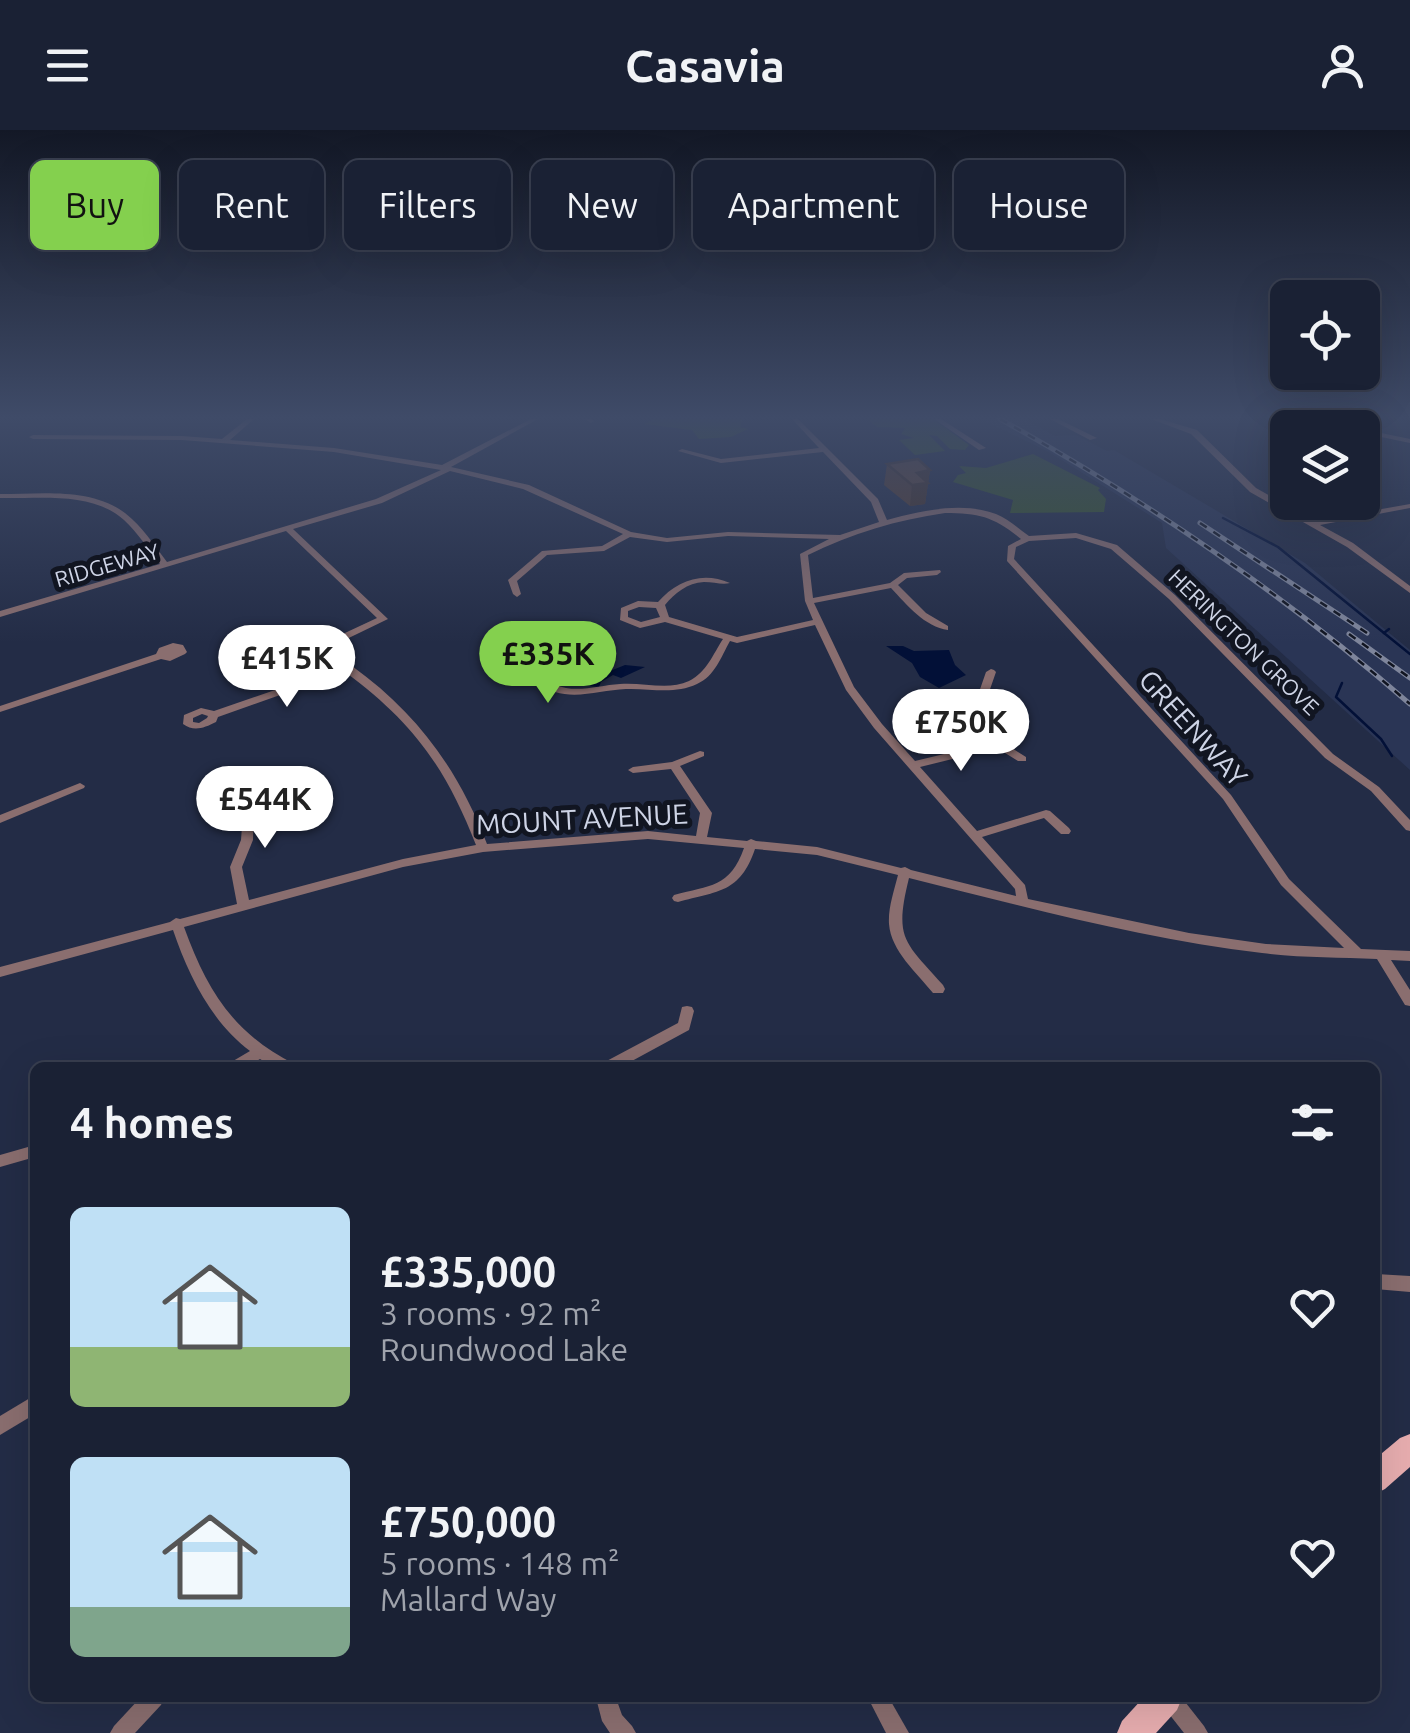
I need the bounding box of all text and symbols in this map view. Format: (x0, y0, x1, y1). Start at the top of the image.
icon: menu (40, 38, 95, 93)
icon: person (1315, 38, 1370, 93)
text: Casavia (625, 40, 785, 91)
chip: Buy (30, 160, 159, 250)
chip: Rent (179, 160, 324, 250)
chip: Filters (344, 160, 511, 250)
chip: New (531, 160, 673, 250)
chip: Apartment (693, 160, 934, 250)
chip: House (954, 160, 1124, 250)
map controls (1270, 280, 1380, 520)
button: locate (1270, 280, 1380, 390)
button: layers (1270, 410, 1380, 520)
street label: RIDGEWAY (52, 538, 162, 591)
street label: HERINGTON GROVE (1164, 564, 1324, 720)
pin: £335K (478, 621, 618, 706)
pin: £415K (217, 625, 357, 710)
text: £335K (501, 635, 595, 671)
text: £415K (240, 639, 334, 675)
street label: GREENWAY (1133, 663, 1254, 792)
pin: £750K (891, 689, 1031, 774)
text: £750K (914, 703, 1008, 739)
pin: £544K (195, 766, 335, 851)
text: £544K (218, 780, 312, 816)
street label: MOUNT AVENUE (475, 797, 689, 840)
icon: filters (1285, 1095, 1340, 1150)
text: 4 homes (70, 1099, 234, 1146)
icon: home (150, 1247, 270, 1367)
text: £335,000 (380, 1248, 556, 1295)
icon: heart (1285, 1280, 1340, 1335)
text: 3 rooms · 92 m² (380, 1295, 601, 1331)
text: Roundwood Lake (380, 1331, 628, 1367)
icon: home (150, 1497, 270, 1617)
text: £750,000 (380, 1498, 556, 1545)
icon: heart (1285, 1530, 1340, 1585)
text: 5 rooms · 148 m² (380, 1545, 620, 1581)
text: Mallard Way (380, 1581, 556, 1617)

